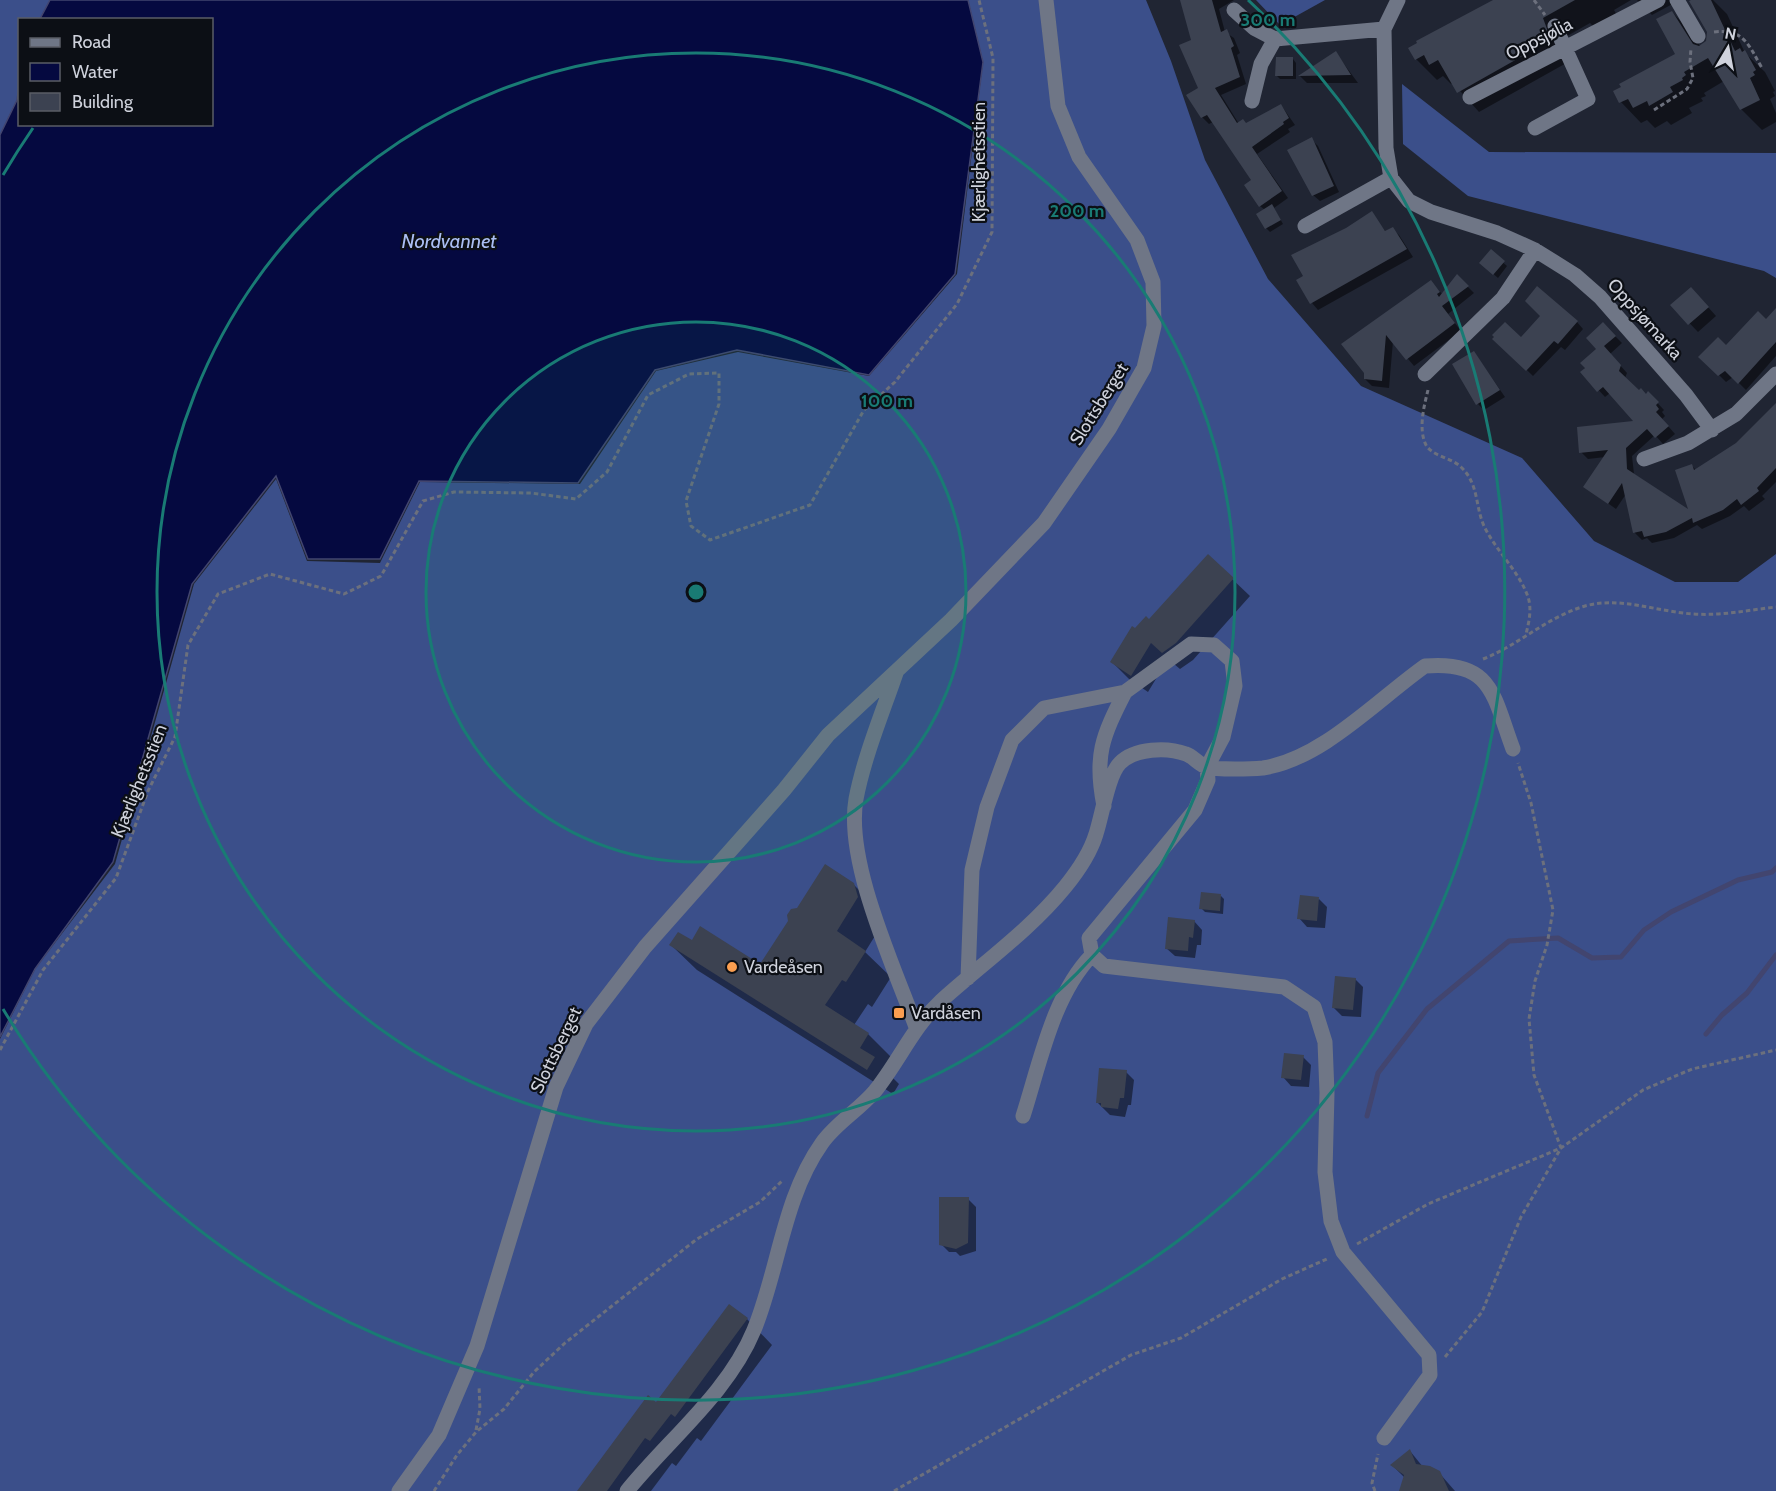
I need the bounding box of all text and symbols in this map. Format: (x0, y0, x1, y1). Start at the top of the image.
text: 300 m (1241, 9, 1295, 31)
street label: Oppsjølia (1502, 13, 1576, 65)
legend (18, 18, 213, 126)
north arrow (1698, 18, 1758, 78)
text: N (1723, 23, 1738, 44)
text: Road (72, 31, 111, 53)
text: Water (72, 61, 118, 83)
text: Building (72, 91, 134, 113)
street label: Kjærlighetsstien (968, 102, 990, 222)
text: 200 m (1050, 200, 1104, 222)
water label: Nordvannet (402, 229, 497, 253)
street label: Oppsjømarka (1603, 274, 1687, 364)
street label: Slottsberget (1065, 359, 1133, 449)
text: 100 m (861, 390, 913, 412)
centre of rings (686, 582, 706, 602)
street label: Kjærlighetsstien (106, 721, 172, 841)
place label: Vardeåsen (744, 956, 823, 978)
marker: Vardeåsen (725, 960, 739, 974)
place label: Vardåsen (911, 1002, 981, 1024)
street label: Slottsberget (526, 1003, 586, 1097)
marker: Vardåsen (892, 1006, 906, 1020)

